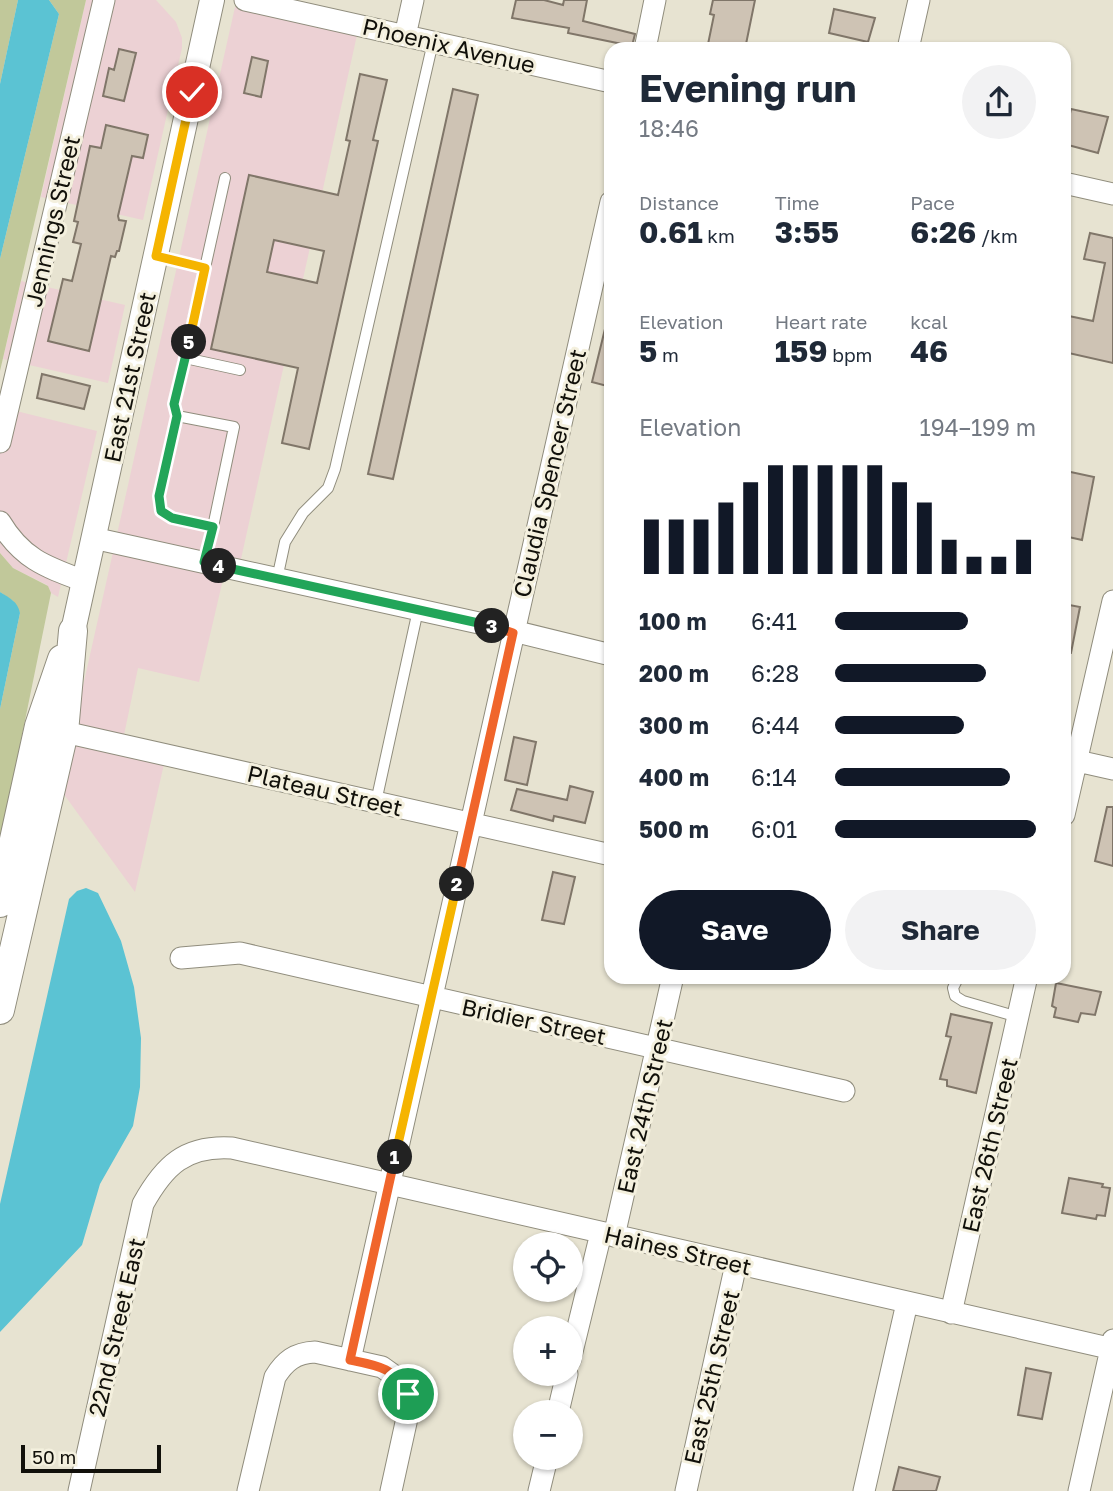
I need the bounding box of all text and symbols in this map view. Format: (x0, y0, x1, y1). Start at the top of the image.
street label: Phoenix Avenue (360, 12, 538, 78)
pin (162, 62, 222, 122)
text: Evening run (639, 65, 857, 110)
button: share (962, 65, 1036, 139)
icon: check (173, 73, 211, 111)
text: 18:46 (639, 114, 699, 142)
street label: Jennings Street (19, 133, 85, 309)
text: Distance (639, 191, 719, 214)
text: Time (775, 191, 819, 214)
text: Pace (910, 191, 955, 214)
text: 0.61 (639, 214, 703, 250)
text: 3:55 (775, 214, 839, 250)
text: 6:26 (910, 214, 976, 250)
text: km (703, 224, 735, 247)
text: /km (976, 224, 1018, 247)
street label: East 21st Street (97, 289, 161, 465)
text: Elevation (639, 310, 724, 333)
text: Heart rate (775, 310, 867, 333)
text: kcal (910, 310, 948, 333)
pin: 5 (172, 324, 206, 360)
text: 5 (183, 330, 194, 353)
text: 5 (639, 333, 657, 369)
text: 159 (775, 333, 827, 369)
text: 46 (910, 333, 948, 369)
text: m (657, 343, 679, 366)
text: bpm (827, 343, 872, 366)
street label: Claudia Spencer Street (507, 346, 591, 600)
text: Elevation (639, 413, 741, 441)
text: 194–199 m (920, 413, 1036, 441)
pin: 4 (202, 548, 236, 584)
text: 4 (213, 554, 224, 577)
text: 100 m (639, 607, 707, 635)
text: 6:41 (751, 607, 797, 635)
pin: 3 (475, 608, 510, 644)
text: 3 (486, 614, 497, 637)
text: 200 m (639, 659, 709, 687)
text: 6:28 (751, 659, 799, 687)
text: 300 m (639, 711, 709, 739)
text: 6:44 (751, 711, 800, 739)
street label: Plateau Street (245, 759, 405, 821)
text: 400 m (639, 763, 709, 791)
text: 6:14 (751, 763, 797, 791)
text: 500 m (639, 815, 709, 843)
text: 6:01 (751, 815, 797, 843)
pin: 2 (440, 866, 475, 902)
text: 2 (451, 872, 462, 895)
button: Save (639, 890, 831, 970)
button: Share (845, 890, 1036, 970)
street label: Bridier Street (459, 992, 609, 1050)
street label: East 24th Street (610, 1016, 678, 1196)
street label: East 26th Street (955, 1055, 1023, 1235)
pin: 1 (378, 1140, 412, 1174)
text: 1 (390, 1145, 399, 1168)
street label: Haines Street (602, 1219, 754, 1281)
map controls (513, 1232, 583, 1470)
button: locate (513, 1232, 583, 1302)
street label: 22nd Street East (82, 1235, 150, 1419)
street label: East 25th Street (677, 1287, 745, 1467)
button: + (513, 1316, 583, 1386)
pin (378, 1364, 438, 1424)
icon: arrive (389, 1375, 427, 1413)
button: − (513, 1400, 583, 1470)
scale bar (21, 1442, 161, 1474)
text: 50 m (32, 1445, 76, 1468)

